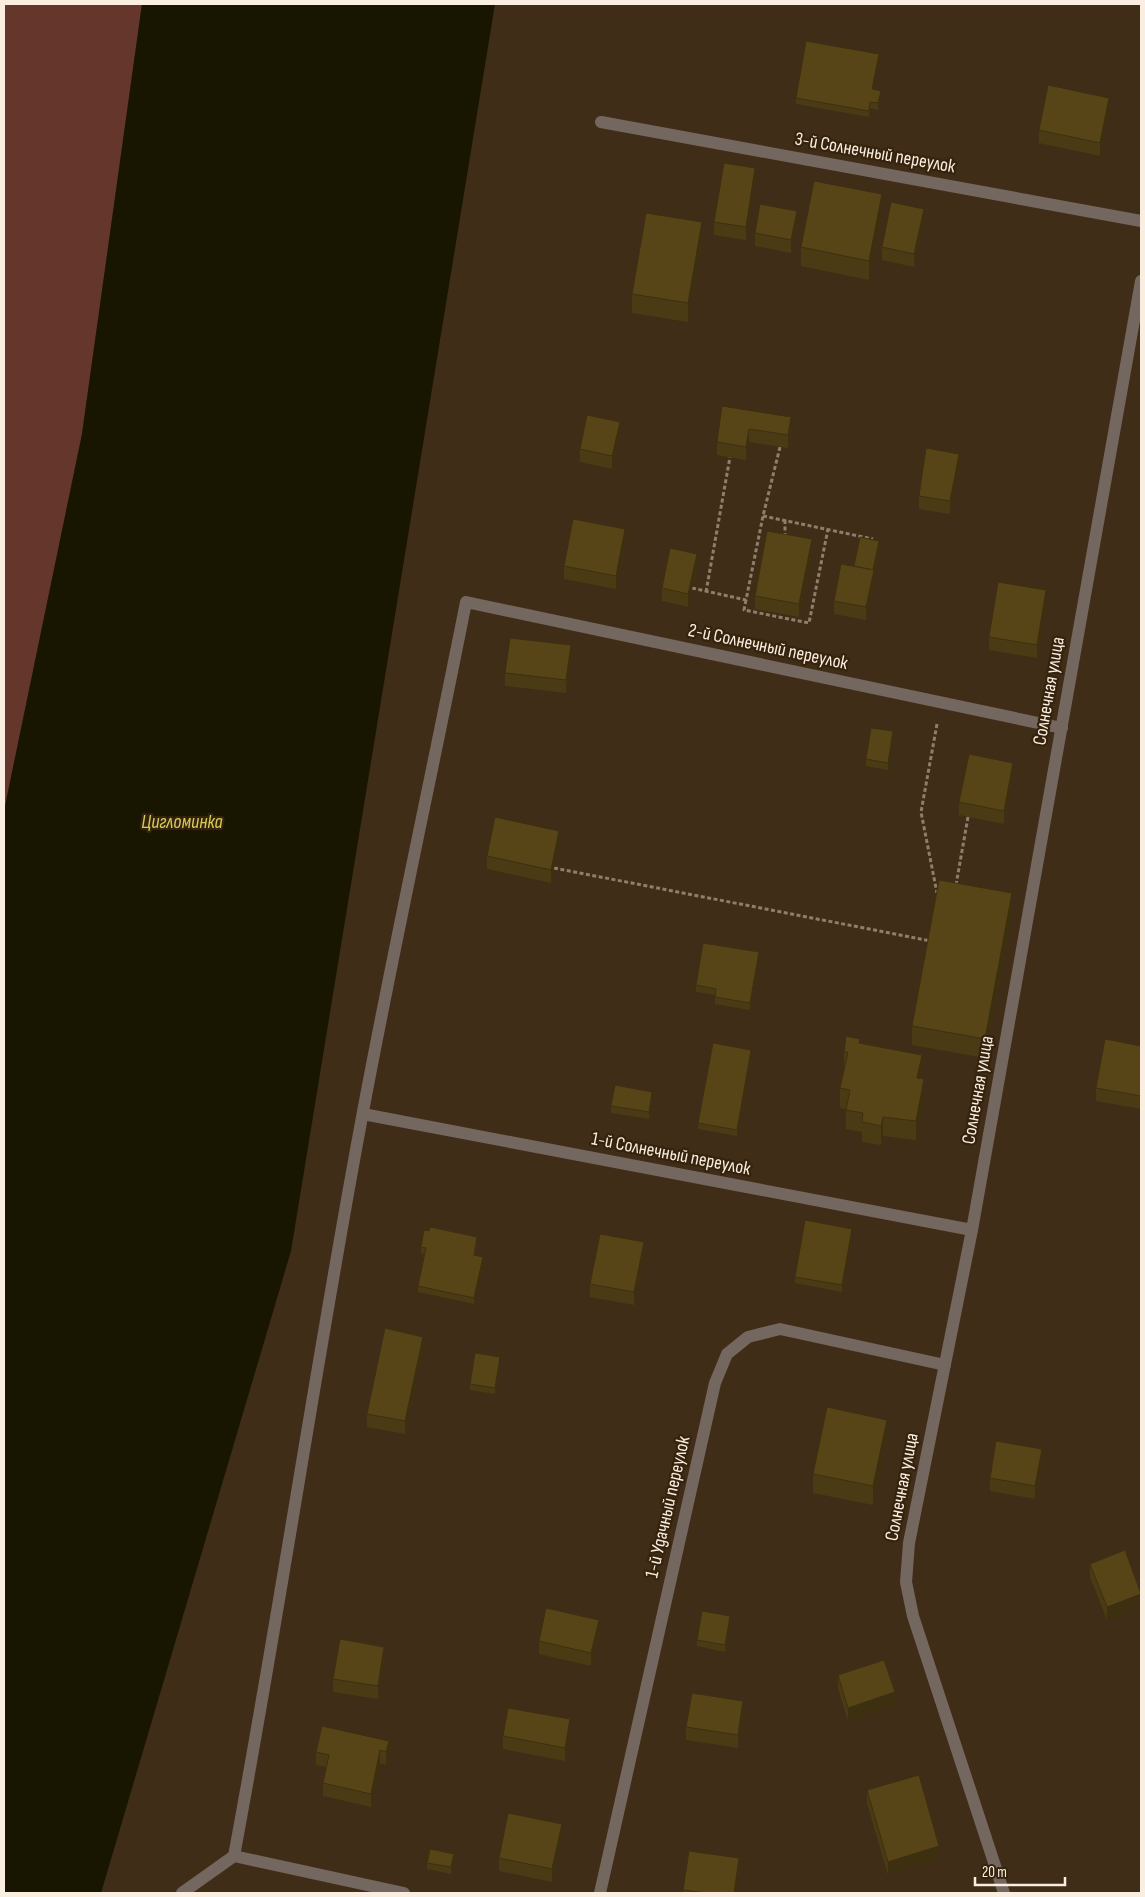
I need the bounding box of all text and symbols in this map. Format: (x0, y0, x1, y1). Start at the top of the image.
street label: 3-й Солнечный переулок (793, 128, 958, 179)
street label: 2-й Солнечный переулок (686, 619, 851, 675)
street label: Солнечная улица (1028, 635, 1070, 747)
water label: Цигломинка (141, 810, 223, 834)
street label: Солнечная улица (957, 1034, 999, 1146)
street label: 1-й Солнечный переулок (590, 1127, 753, 1181)
street label: Солнечная улица (880, 1431, 924, 1543)
street label: 1-й Удачный переулок (641, 1433, 696, 1580)
scale bar (975, 1854, 1065, 1886)
text: 20 m (982, 1863, 1007, 1882)

